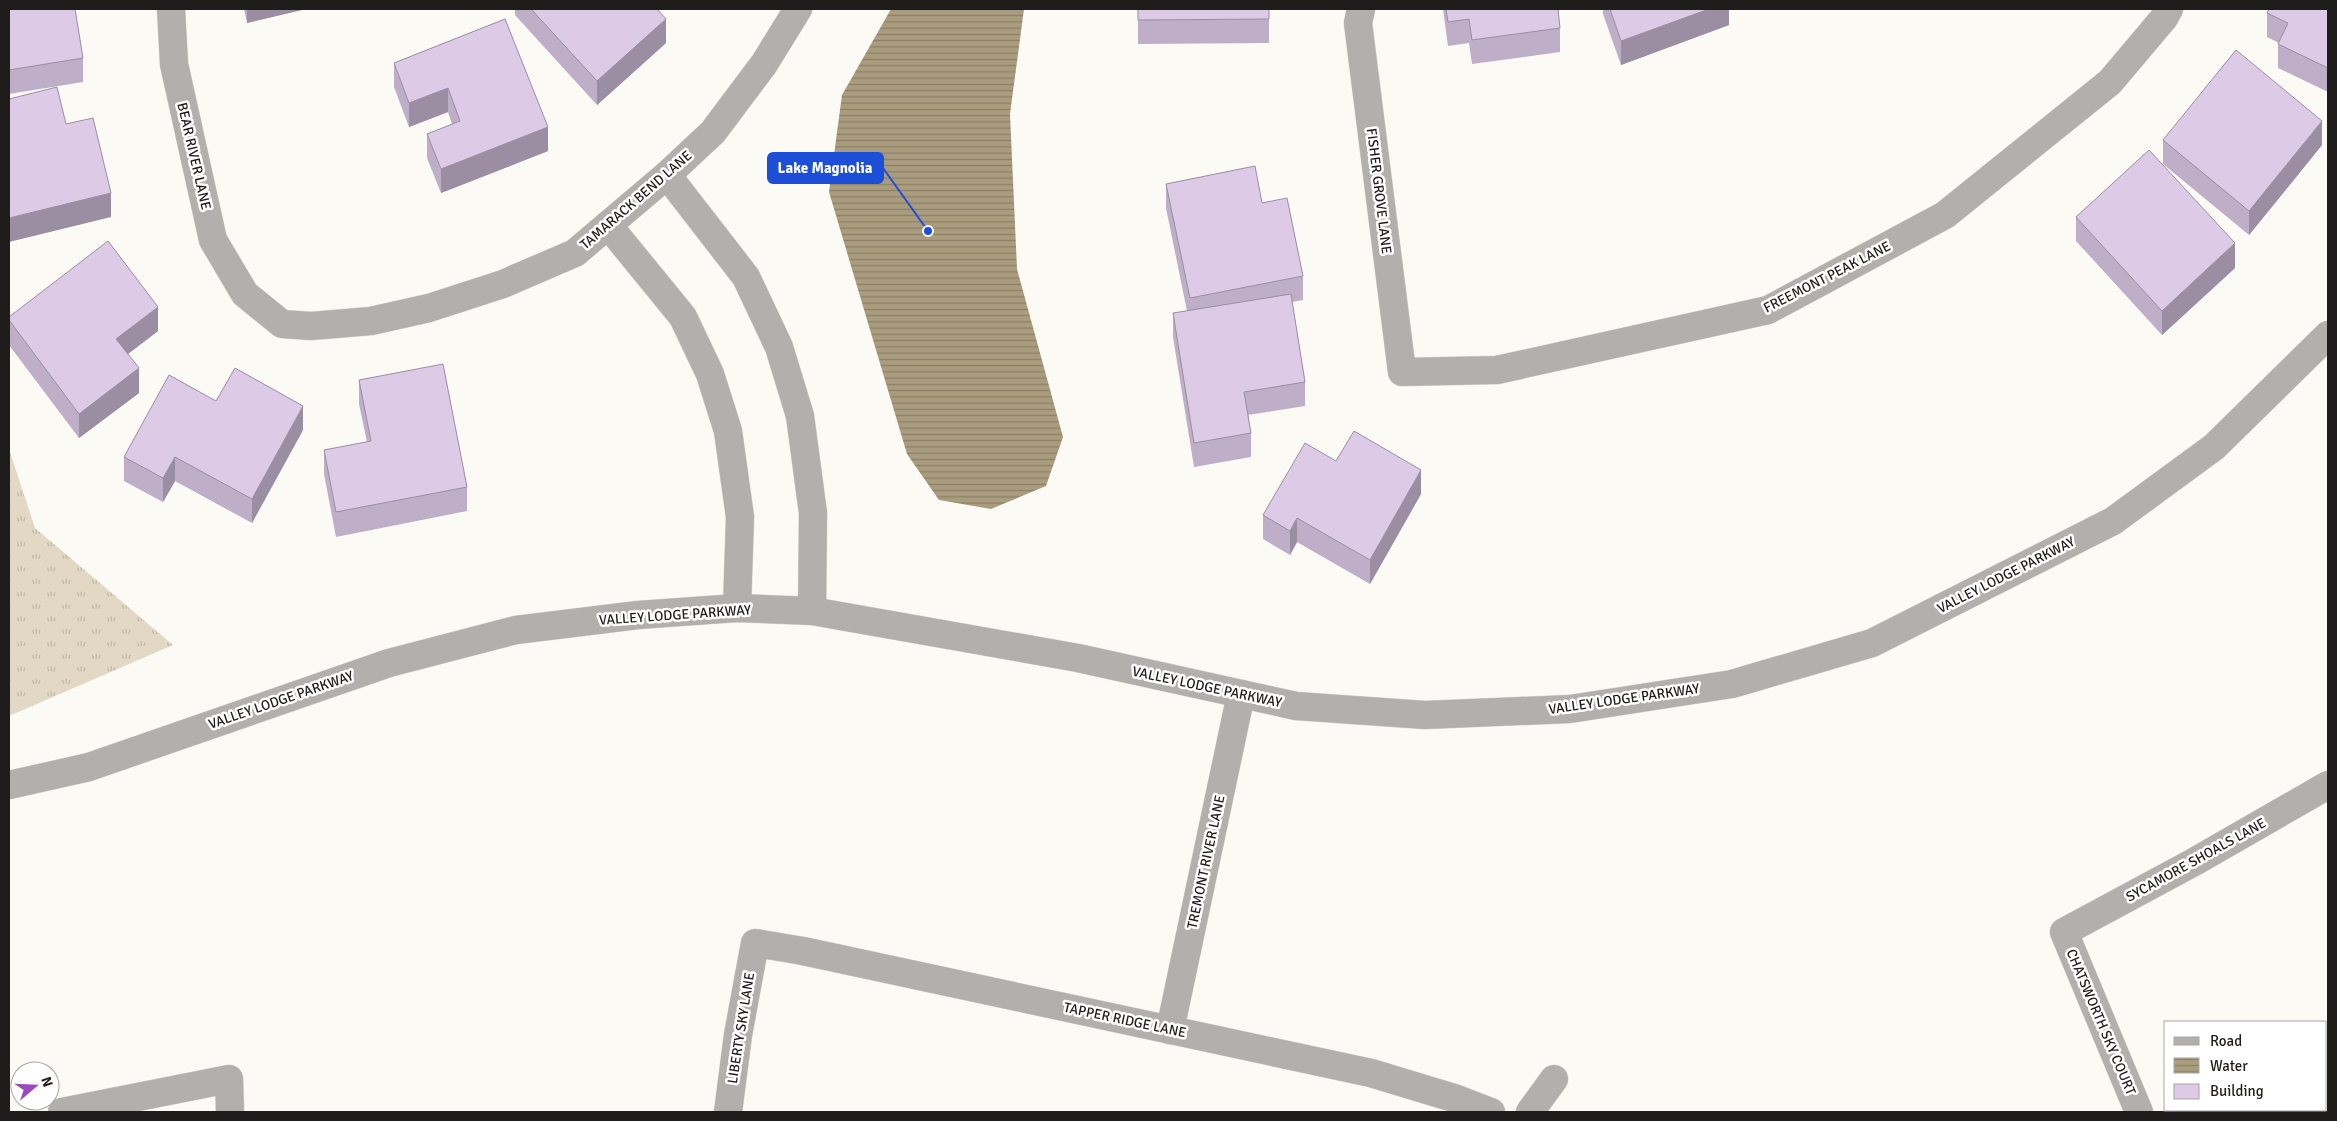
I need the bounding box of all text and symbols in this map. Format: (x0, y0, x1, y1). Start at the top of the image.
street label: BEAR RIVER LANE (173, 101, 215, 211)
street label: FISHER GROVE LANE (1363, 127, 1395, 255)
street label: TAMARACK BEND LANE (577, 147, 695, 253)
callout: Lake Magnolia (768, 153, 883, 183)
text: Lake Magnolia (778, 159, 873, 177)
street label: FREEMONT PEAK LANE (1761, 237, 1894, 316)
street label: VALLEY LODGE PARKWAY (1934, 533, 2078, 617)
street label: VALLEY LODGE PARKWAY (598, 601, 752, 629)
street label: VALLEY LODGE PARKWAY (1131, 663, 1283, 711)
street label: VALLEY LODGE PARKWAY (206, 667, 356, 733)
street label: VALLEY LODGE PARKWAY (1547, 680, 1701, 718)
street label: TREMONT RIVER LANE (1184, 793, 1229, 930)
street label: SYCAMORE SHOALS LANE (2123, 814, 2269, 906)
street label: CHATSWORTH SKY COURT (2063, 946, 2140, 1098)
street label: LIBERTY SKY LANE (724, 971, 758, 1085)
street label: TAPPER RIDGE LANE (1062, 999, 1188, 1041)
legend (2164, 1021, 2327, 1111)
text: Road (2210, 1032, 2242, 1050)
text: Water (2210, 1057, 2248, 1075)
north arrow (10, 1061, 60, 1111)
text: N (37, 1075, 56, 1089)
text: Building (2210, 1082, 2264, 1100)

